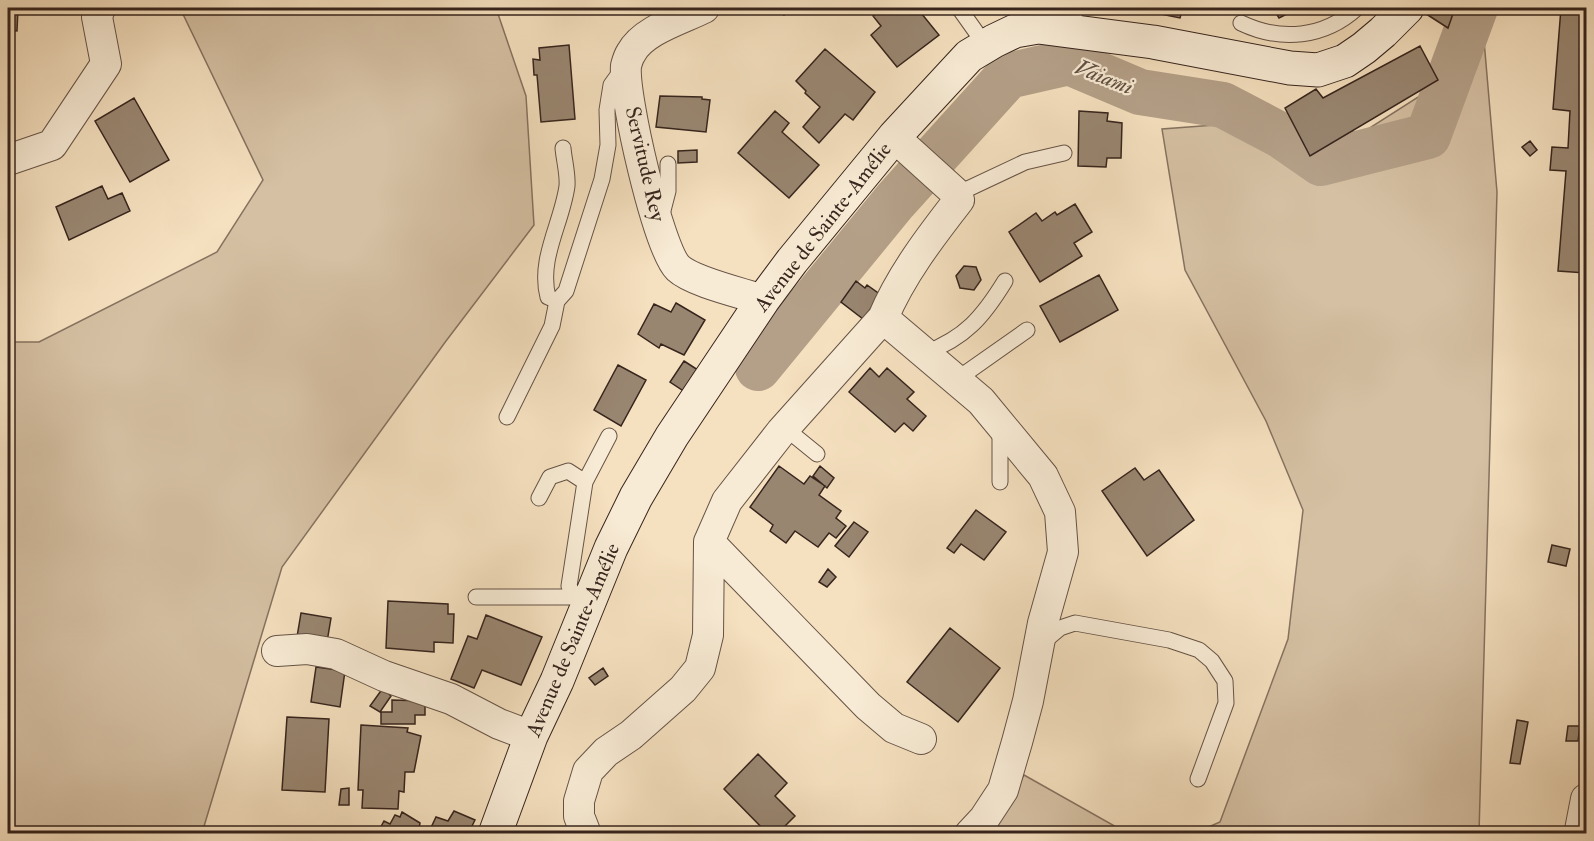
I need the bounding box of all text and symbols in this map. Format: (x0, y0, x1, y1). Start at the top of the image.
water label: Vaiami (1071, 53, 1137, 101)
street label: Servitude Rey (619, 104, 671, 225)
street label: Avenue de Sainte-Amélie (748, 137, 898, 318)
street label: Avenue de Sainte-Amélie (520, 539, 626, 742)

